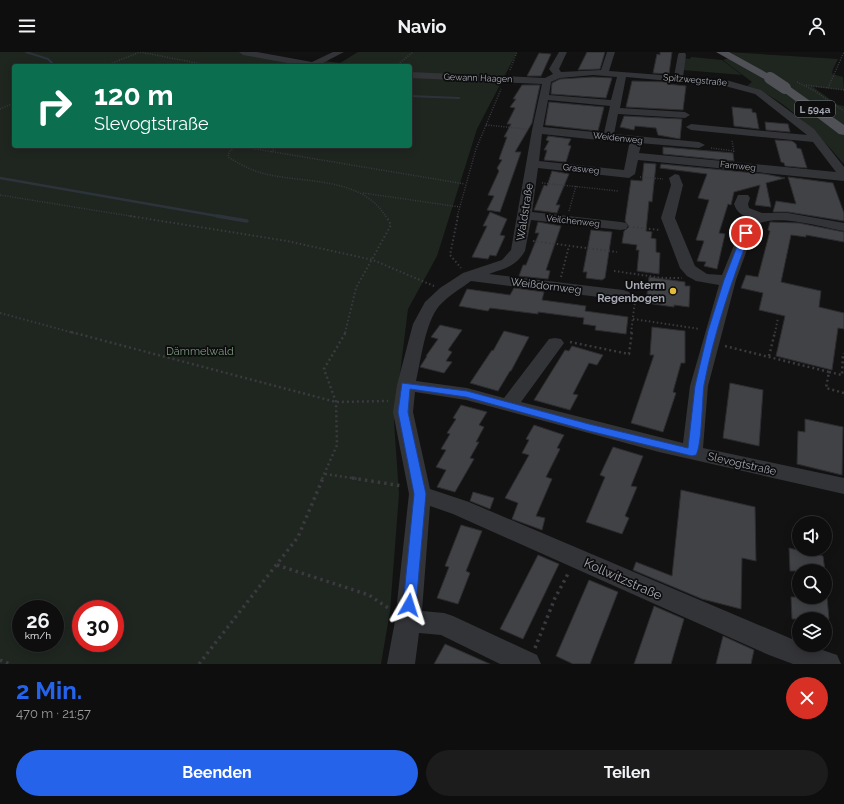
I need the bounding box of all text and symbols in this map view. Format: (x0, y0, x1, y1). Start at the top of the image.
icon: menu (16, 15, 38, 37)
icon: person (806, 15, 828, 37)
text: Navio (397, 16, 447, 37)
street label: Gewann Haagen (443, 72, 513, 84)
street label: Spitzwegstraße (663, 72, 728, 88)
text: 120 m (94, 79, 174, 112)
icon: right (28, 80, 80, 132)
road number: L 594a (795, 101, 835, 117)
text: Slevogtstraße (94, 113, 209, 134)
street label: Weidenweg (593, 130, 643, 146)
street label: Farnweg (720, 159, 756, 173)
street label: Grasweg (562, 162, 600, 176)
street label: Waldstraße (514, 182, 536, 242)
street label: Veilchenweg (546, 213, 600, 229)
pin (729, 216, 763, 250)
icon: arrive (735, 222, 757, 244)
street label: Weißdornweg (510, 275, 582, 297)
place label: Unterm Regenbogen (597, 279, 665, 305)
marker: Unterm Regenbogen (668, 286, 678, 296)
park label: Dämmelwald (166, 345, 234, 358)
street label: Slevogtstraße (706, 450, 778, 478)
map controls (792, 516, 832, 652)
button: sound (792, 516, 832, 556)
street label: Kollwitzstraße (582, 555, 665, 603)
button: search (792, 564, 832, 604)
position arrow (388, 584, 430, 626)
speed limit sign: 30 (72, 600, 124, 652)
text: 26 (26, 609, 50, 633)
button: layers (792, 612, 832, 652)
text: km/h (25, 630, 51, 641)
text: 2 Min. (16, 676, 82, 705)
button: close (786, 677, 828, 719)
text: 470 m · 21:57 (16, 706, 91, 721)
button: Beenden (16, 750, 418, 796)
button: Teilen (426, 750, 828, 796)

